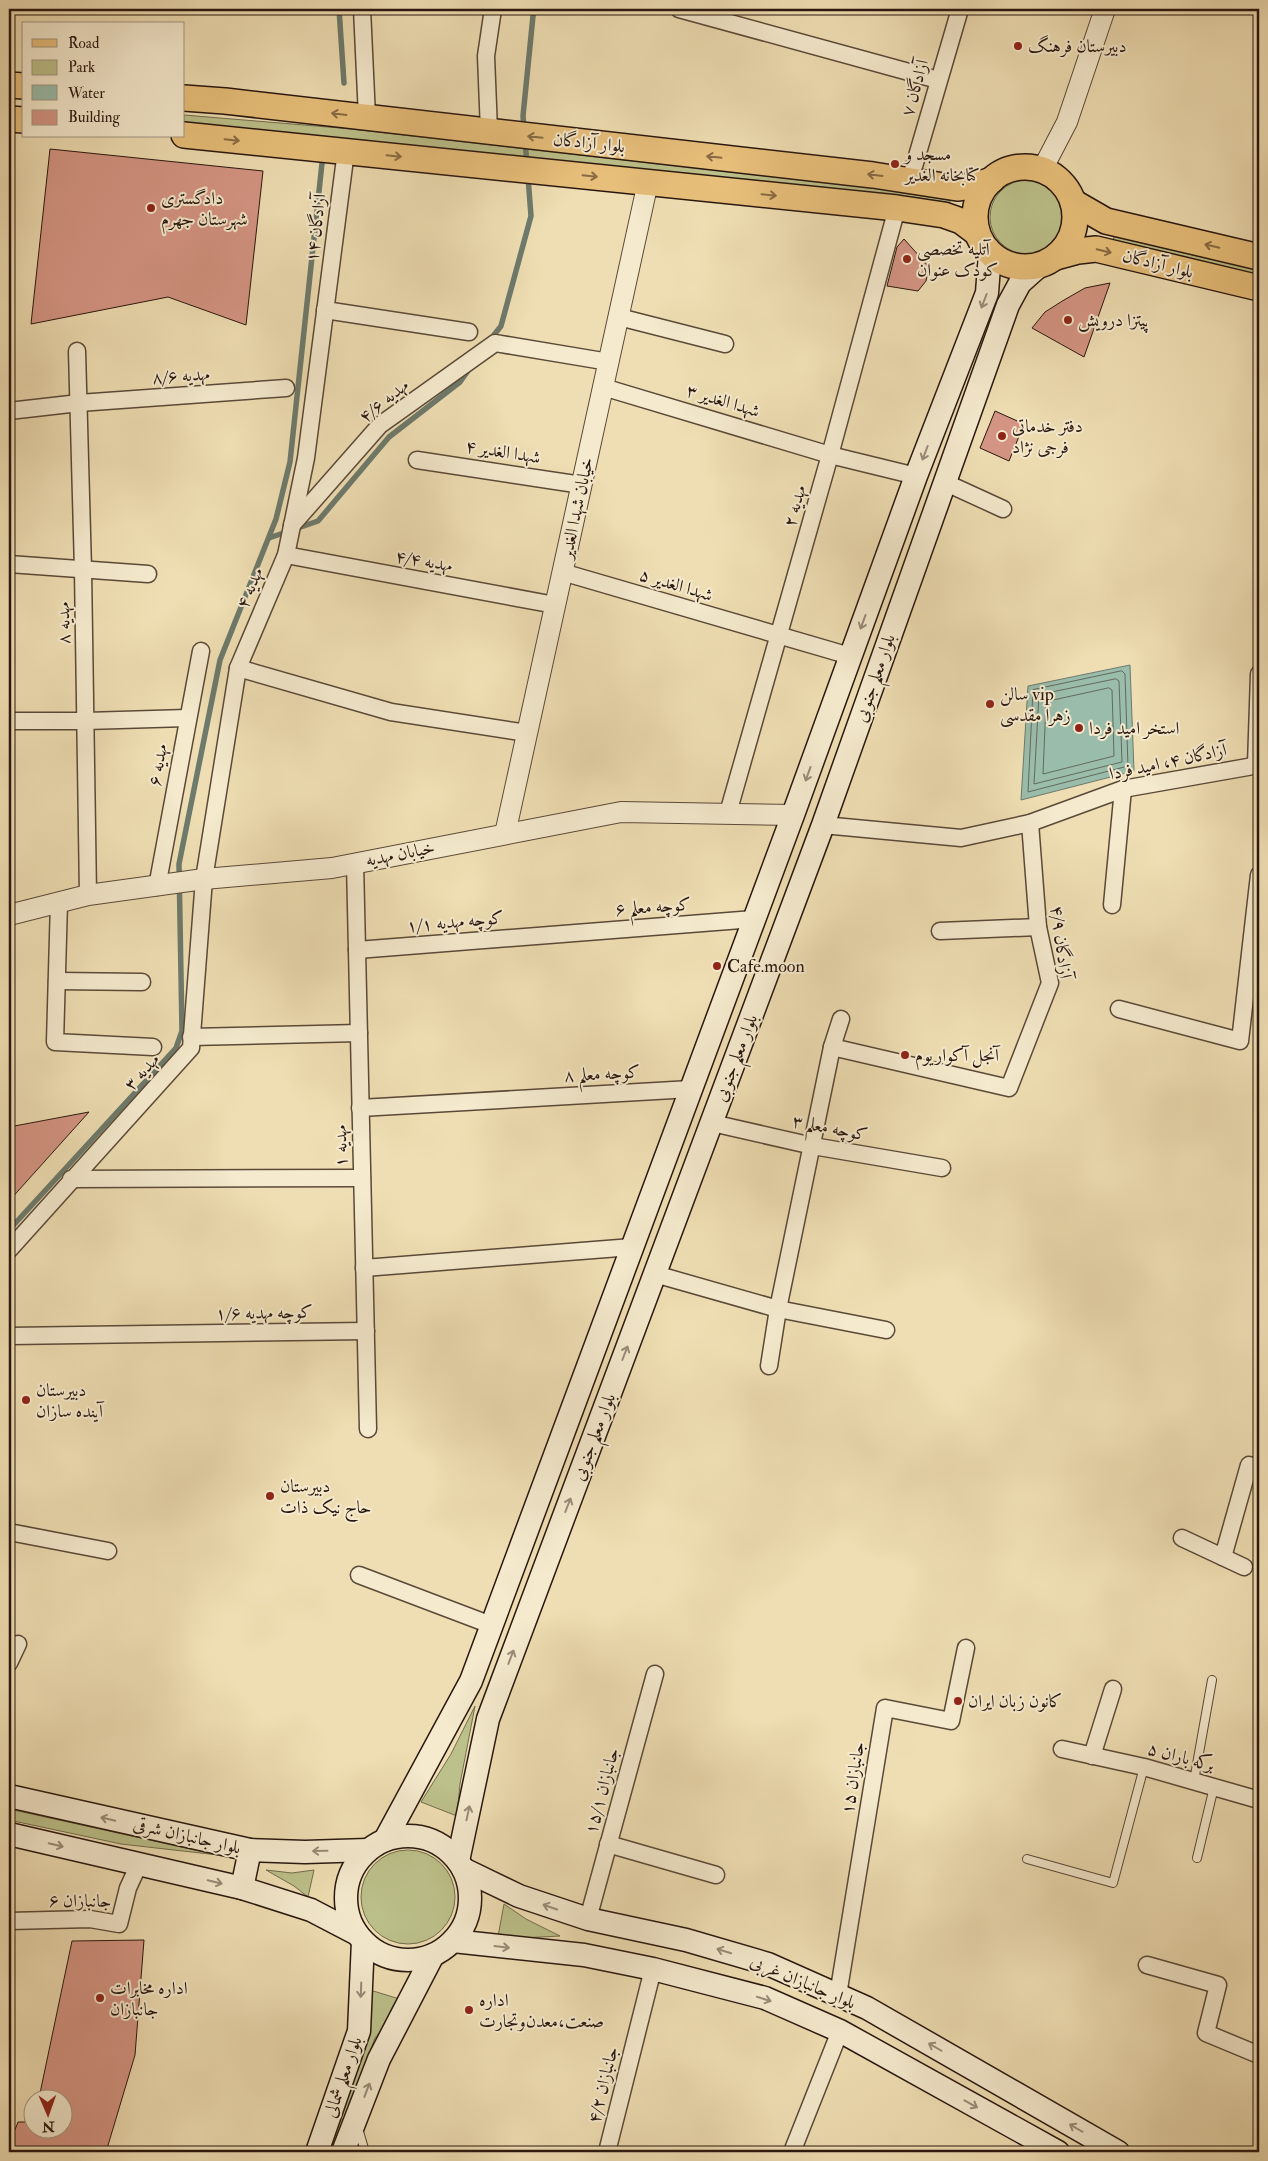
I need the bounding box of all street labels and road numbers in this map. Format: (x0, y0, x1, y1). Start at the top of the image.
street label: آزادگان ۷ (896, 55, 935, 119)
street label: بلوار آزادگان (552, 128, 626, 158)
street label: آزادگان ۱۴ (300, 190, 332, 263)
street label: بلوار آزادگان (1120, 244, 1196, 284)
street label: مهدیه ۸/۶ (151, 363, 211, 389)
street label: مهدیه ۴/۶ (354, 374, 414, 428)
street label: شهدا الغدیر ۳ (683, 379, 763, 423)
street label: شهدا الغدیر ۴ (464, 435, 542, 469)
street label: خیابان شهدا الغدیر (555, 455, 599, 563)
street label: مهدیه ۲ (778, 482, 812, 530)
street label: مهدیه ۴/۴ (394, 545, 455, 577)
street label: شهدا الغدیر ۵ (636, 563, 716, 607)
street label: مهدیه ۴ (231, 564, 269, 612)
street label: مهدیه ۸ (52, 601, 76, 644)
street label: بلوار معلم جنوبی (849, 631, 906, 727)
street label: آزادگان ۴، امید فردا (1107, 738, 1231, 786)
street label: مهدیه ۶ (143, 742, 173, 788)
street label: خیابان مهدیه (363, 836, 437, 872)
street label: کوچه معلم ۶ (614, 893, 692, 927)
street label: آزادگان ۴/۹ (1045, 904, 1077, 982)
street label: کوچه مهدیه ۱/۱ (406, 906, 505, 939)
street label: بلوار معلم جنوبی (709, 1011, 769, 1107)
street label: مهدیه ۳ (119, 1048, 165, 1095)
street label: کوچه معلم ۸ (563, 1061, 641, 1093)
street label: کوچه معلم ۳ (789, 1109, 870, 1152)
street label: مهدیه ۱ (329, 1124, 353, 1167)
street label: کوچه مهدیه ۱/۶ (215, 1301, 313, 1326)
street label: بلوار معلم جنوبی (567, 1390, 627, 1486)
street label: برکه باران ۵ (1145, 1737, 1217, 1777)
street label: جانبازان ۱۵ (836, 1740, 870, 1816)
street label: جانبازان ۱۵/۱ (579, 1745, 625, 1837)
street label: بلوار جانبازان شرقی (131, 1812, 243, 1860)
street label: جانبازان ۶ (48, 1889, 112, 1913)
street label: بلوار جانبازان غربی (746, 1949, 859, 2016)
street label: بلوار معلم شمالی (318, 2033, 373, 2123)
street label: جانبازان ۴/۲ (582, 2044, 624, 2126)

